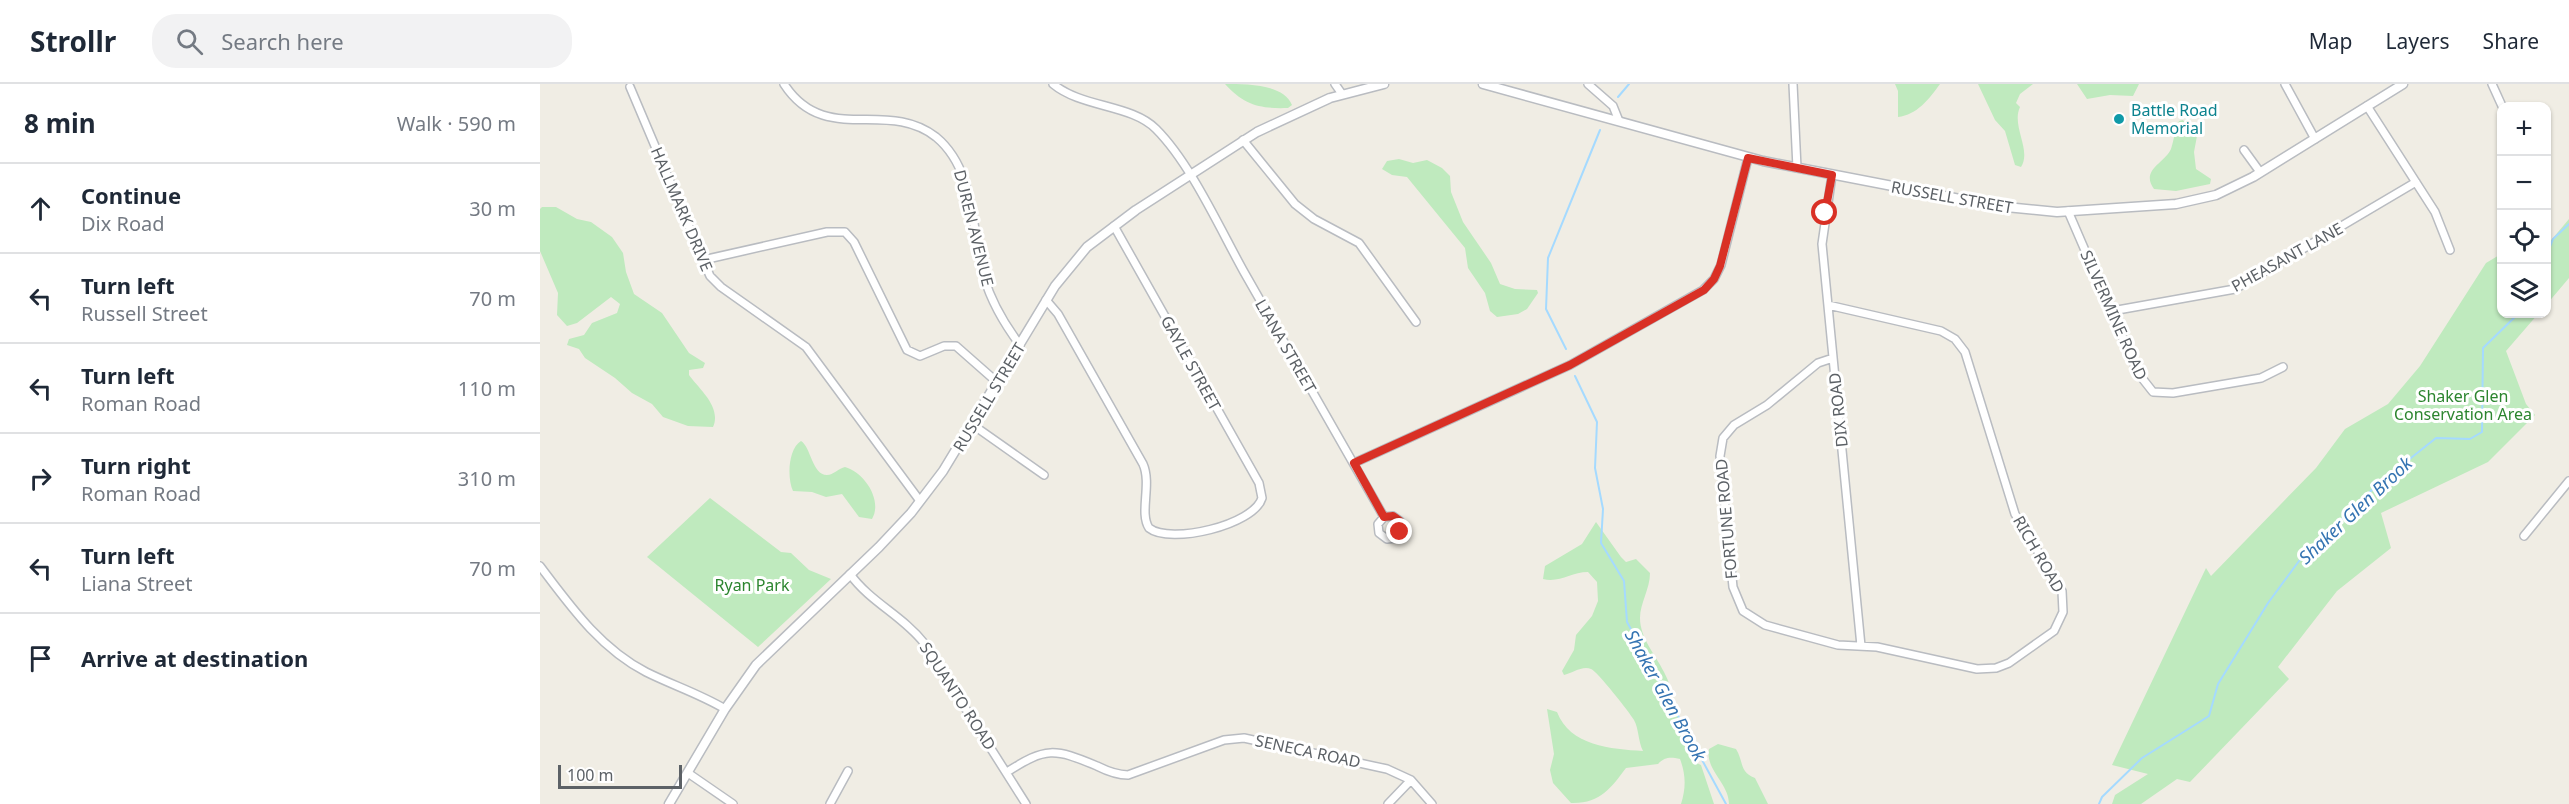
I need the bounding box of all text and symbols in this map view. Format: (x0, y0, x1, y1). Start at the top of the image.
search box (152, 14, 572, 68)
text: Strollr (30, 22, 116, 60)
icon: search (173, 25, 206, 58)
text: Search here (221, 26, 344, 56)
text: Map (2309, 27, 2353, 55)
text: Layers (2386, 27, 2450, 55)
text: Share (2483, 27, 2539, 55)
place label: Battle Road Memorial (2131, 99, 2218, 139)
map controls (2497, 102, 2551, 318)
button: + (2497, 102, 2551, 156)
text: 8 min (24, 105, 96, 141)
text: Walk · 590 m (397, 110, 516, 137)
marker: Battle Road Memorial (2112, 112, 2126, 126)
street label: HALLMARK DRIVE (646, 143, 718, 275)
button: − (2497, 156, 2551, 210)
street label: DUREN AVENUE (949, 167, 999, 289)
street label: RUSSELL STREET (1889, 175, 2015, 219)
text: Continue (81, 180, 181, 210)
icon: ahead (24, 192, 57, 225)
text: 30 m (469, 195, 516, 222)
route start (1811, 199, 1837, 225)
text: Dix Road (81, 210, 165, 237)
button: locate (2497, 210, 2551, 264)
street label: PHEASANT LANE (2227, 217, 2347, 297)
street label: SILVERMINE ROAD (2075, 247, 2153, 383)
button: layers (2497, 264, 2551, 318)
text: Turn left (81, 270, 175, 300)
icon: left (24, 282, 57, 315)
text: 70 m (469, 285, 516, 312)
street label: LIANA STREET (1250, 295, 1322, 397)
text: Russell Street (81, 300, 208, 327)
street label: GAYLE STREET (1156, 311, 1226, 415)
street label: RUSSELL STREET (948, 338, 1030, 456)
text: Turn left (81, 360, 175, 390)
icon: left (24, 372, 57, 405)
street label: DIX ROAD (1823, 372, 1853, 448)
text: 110 m (458, 375, 516, 402)
park label: Shaker Glen Conservation Area (2394, 385, 2532, 425)
text: Roman Road (81, 390, 201, 417)
text: Turn right (81, 450, 191, 480)
water label: Shaker Glen Brook (2293, 450, 2418, 569)
street label: FORTUNE ROAD (1710, 458, 1742, 580)
icon: right (24, 462, 57, 495)
text: 310 m (458, 465, 516, 492)
text: Roman Road (81, 480, 201, 507)
street label: RICH ROAD (2008, 511, 2070, 597)
route end (1386, 518, 1412, 544)
text: Turn left (81, 540, 175, 570)
icon: left (24, 552, 57, 585)
text: 70 m (469, 555, 516, 582)
text: Liana Street (81, 570, 192, 597)
park label: Ryan Park (715, 574, 790, 596)
water label: Shaker Glen Brook (1620, 625, 1713, 766)
street label: SQUANTO ROAD (915, 638, 1001, 754)
icon: arrive (24, 642, 57, 675)
text: Arrive at destination (81, 643, 308, 673)
street label: SENECA ROAD (1253, 729, 1363, 773)
scale bar (558, 762, 682, 790)
text: 100 m (567, 764, 614, 786)

